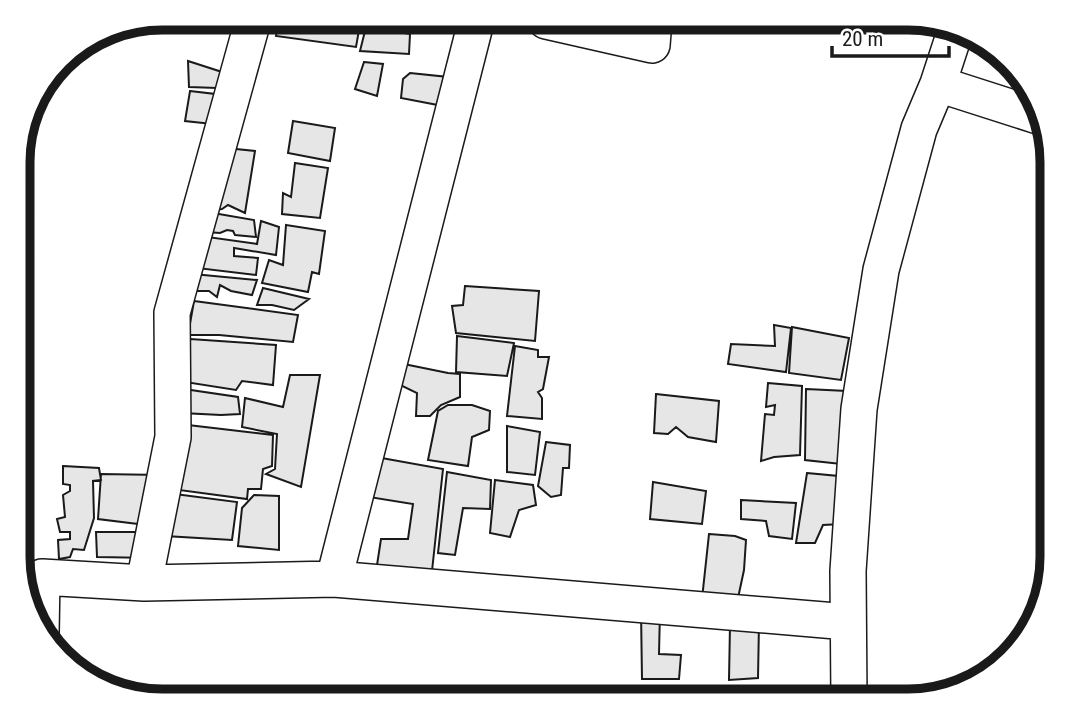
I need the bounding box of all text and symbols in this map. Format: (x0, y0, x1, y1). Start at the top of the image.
scale bar (832, 14, 949, 58)
text: 20 m (842, 27, 883, 51)

